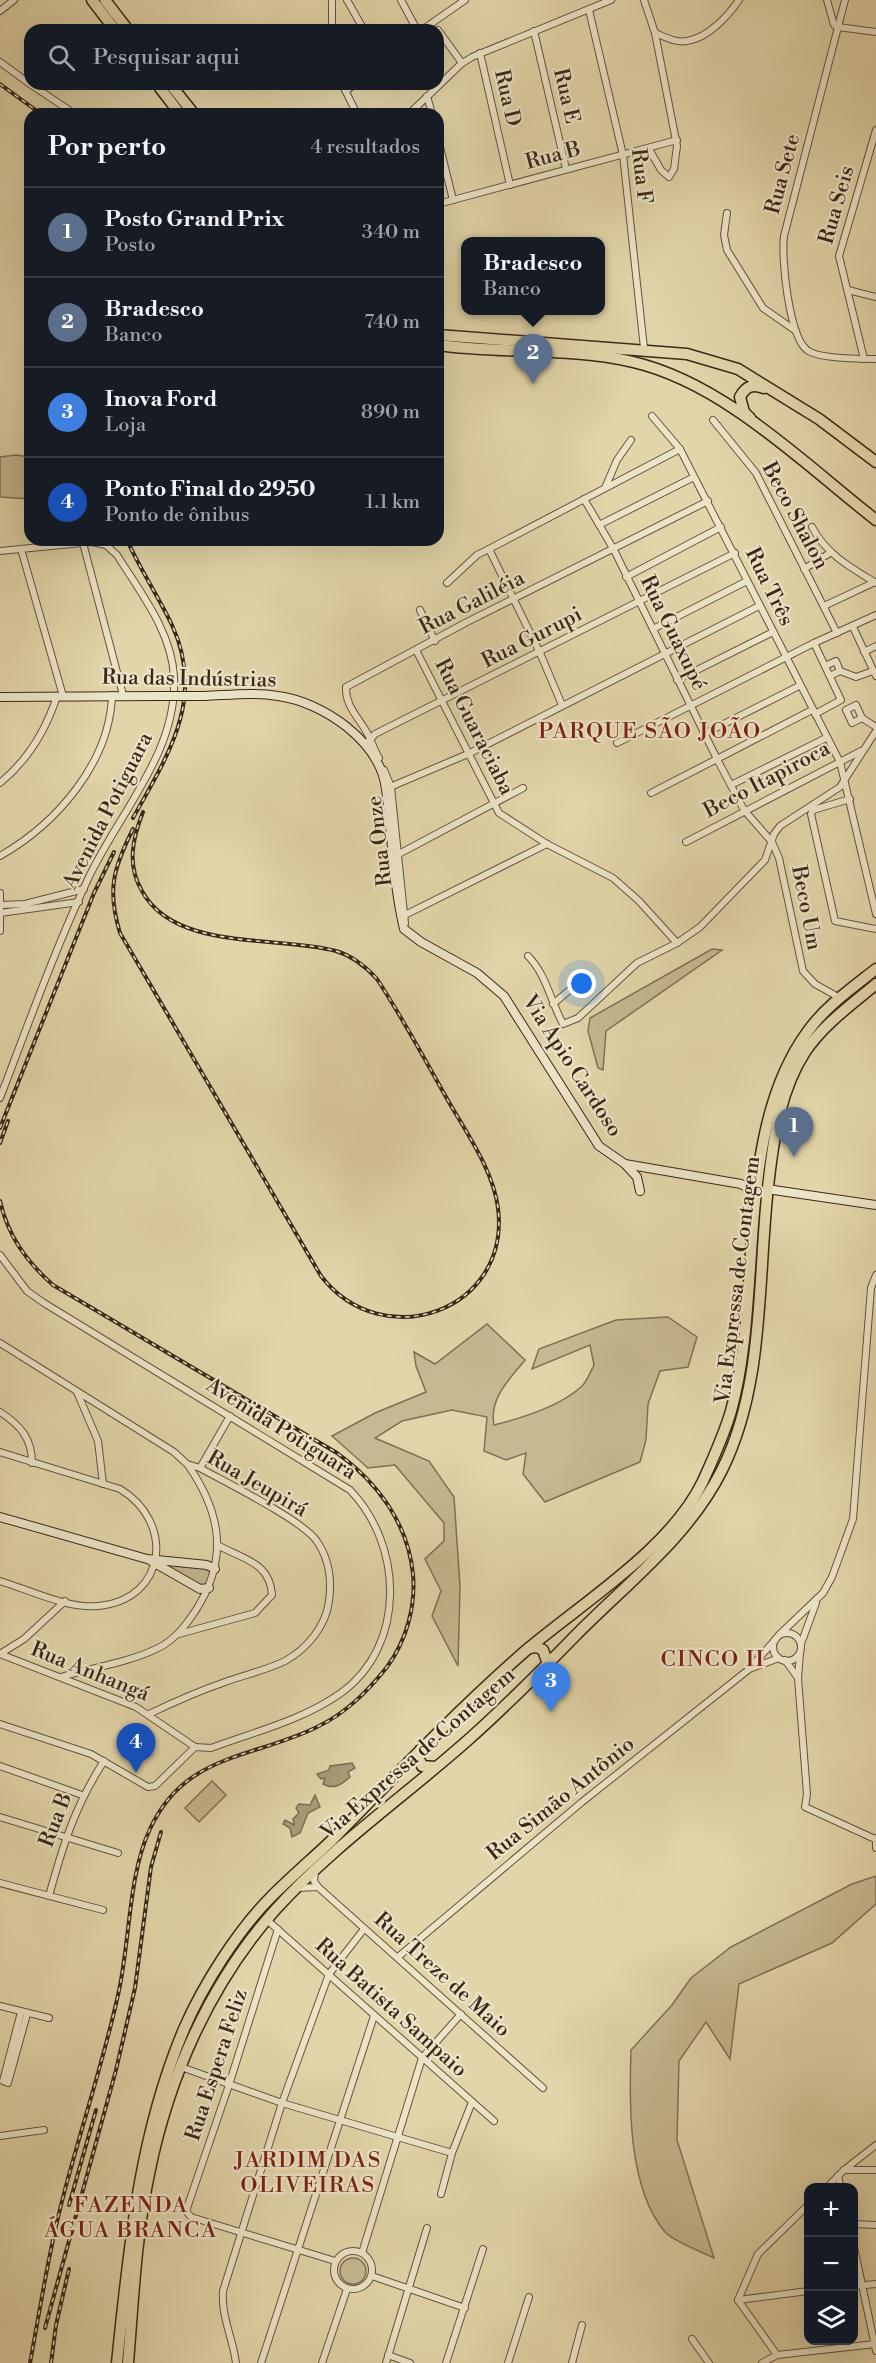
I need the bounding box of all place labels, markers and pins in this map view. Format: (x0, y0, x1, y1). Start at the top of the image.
pin: 2 (514, 334, 552, 384)
pin: 1 (774, 1108, 814, 1157)
pin: 3 (532, 1662, 570, 1712)
pin: 4 (116, 1724, 156, 1773)

